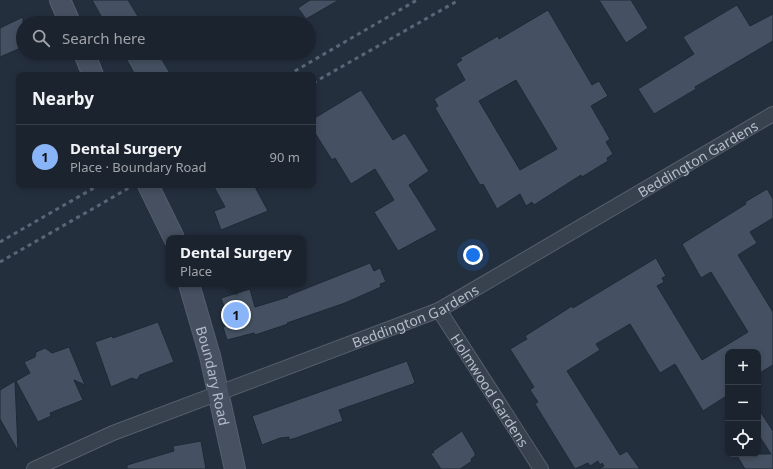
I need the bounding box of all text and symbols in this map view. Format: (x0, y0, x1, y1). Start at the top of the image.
search box (16, 16, 316, 60)
icon: search (30, 27, 52, 49)
text: Search here (62, 28, 145, 48)
text: Nearby (32, 87, 94, 110)
street label: Beddington Gardens (634, 115, 761, 201)
text: Dental Surgery (70, 138, 182, 158)
text: 1 (41, 148, 49, 166)
text: 90 m (270, 148, 300, 166)
text: Place · Boundary Road (70, 158, 207, 176)
popup (166, 235, 306, 287)
text: Dental Surgery (180, 242, 292, 262)
your location (463, 245, 483, 265)
text: Place (180, 262, 212, 280)
street label: Beddington Gardens (349, 279, 482, 352)
pin: 1 (223, 300, 249, 330)
street label: Boundary Road (192, 324, 235, 427)
street label: Holmwood Gardens (447, 330, 534, 451)
map controls (725, 349, 761, 457)
button: + (725, 349, 761, 385)
button: − (725, 385, 761, 421)
button: locate (725, 421, 761, 457)

